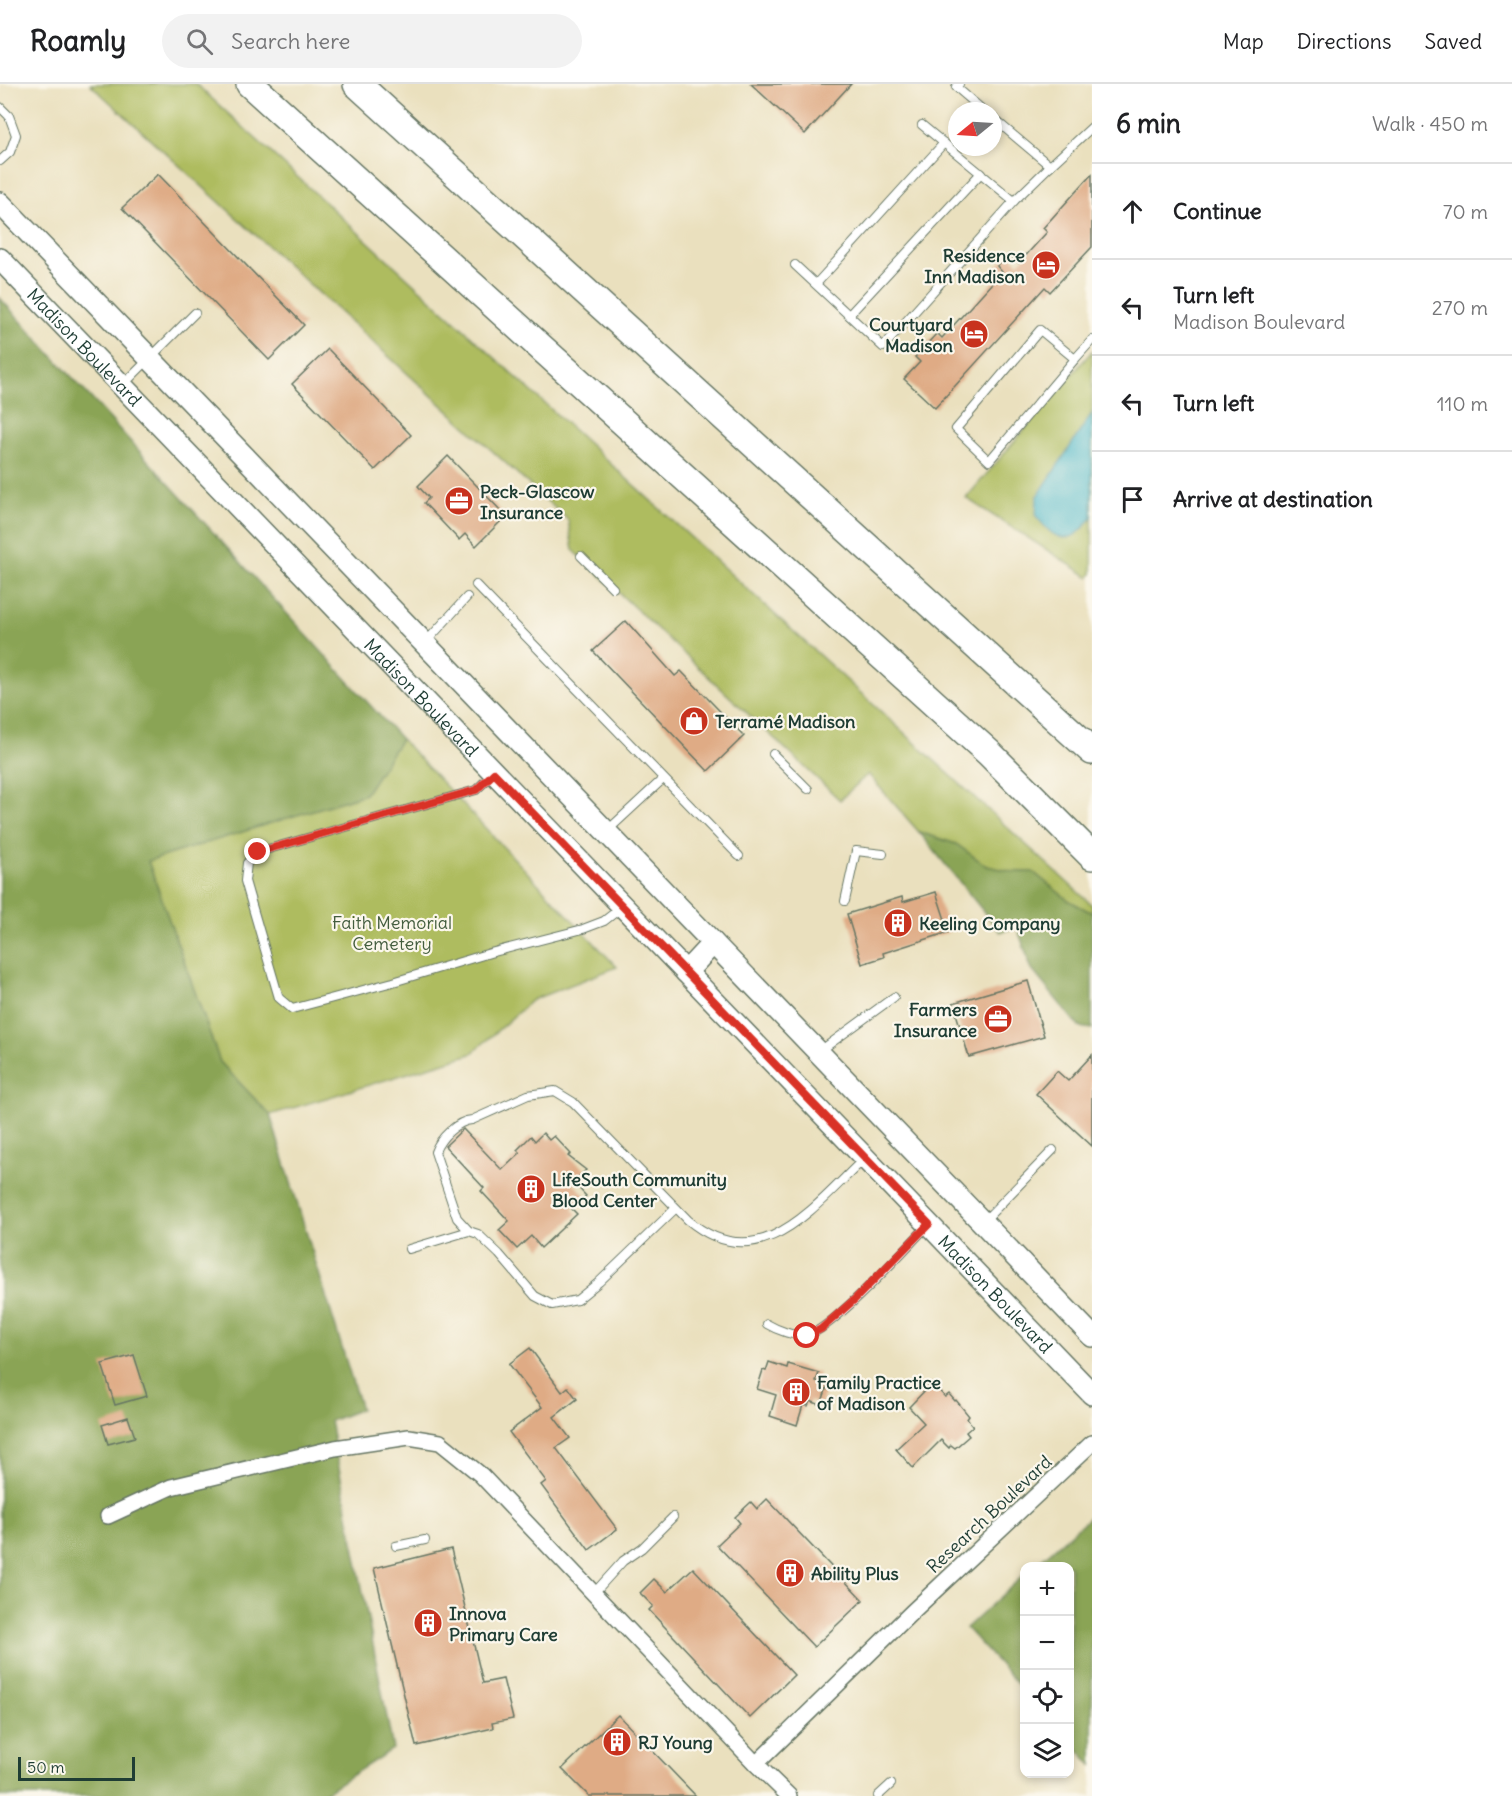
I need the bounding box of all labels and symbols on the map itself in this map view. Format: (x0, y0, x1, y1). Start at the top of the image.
north arrow (948, 102, 1002, 156)
place label: Residence Inn Madison (924, 244, 1026, 288)
hotel icon: Residence Inn Madison (1030, 249, 1062, 281)
street label: Madison Boulevard (22, 283, 147, 411)
place label: Courtyard Madison (869, 313, 954, 357)
hotel icon: Courtyard Madison (958, 318, 990, 350)
place label: Peck-Glascow Insurance (480, 480, 595, 524)
office icon: Peck-Glascow Insurance (443, 485, 475, 517)
street label: Madison Boulevard (359, 633, 484, 761)
shop icon: Terramé Madison (678, 705, 710, 737)
place label: Terramé Madison (715, 710, 856, 733)
route end (244, 838, 270, 864)
building icon: Keeling Company (882, 907, 914, 939)
park label: Faith Memorial Cemetery (332, 911, 452, 955)
place label: Keeling Company (919, 912, 1061, 935)
place label: Farmers Insurance (894, 998, 977, 1042)
office icon: Farmers Insurance (982, 1003, 1014, 1035)
place label: LifeSouth Community Blood Center (552, 1168, 727, 1212)
building icon: LifeSouth Community Blood Center (515, 1173, 547, 1205)
street label: Madison Boulevard (934, 1230, 1058, 1358)
route start (793, 1322, 819, 1348)
place label: Family Practice of Madison (817, 1371, 941, 1415)
building icon: Family Practice of Madison (780, 1376, 812, 1408)
street label: Research Boulevard (922, 1450, 1057, 1578)
building icon: Ability Plus (774, 1557, 806, 1589)
place label: Ability Plus (811, 1562, 899, 1585)
place label: Innova Primary Care (449, 1602, 558, 1646)
building icon: Innova Primary Care (412, 1607, 444, 1639)
building icon: RJ Young (601, 1726, 633, 1758)
place label: RJ Young (638, 1731, 713, 1754)
scale bar (18, 1754, 135, 1782)

